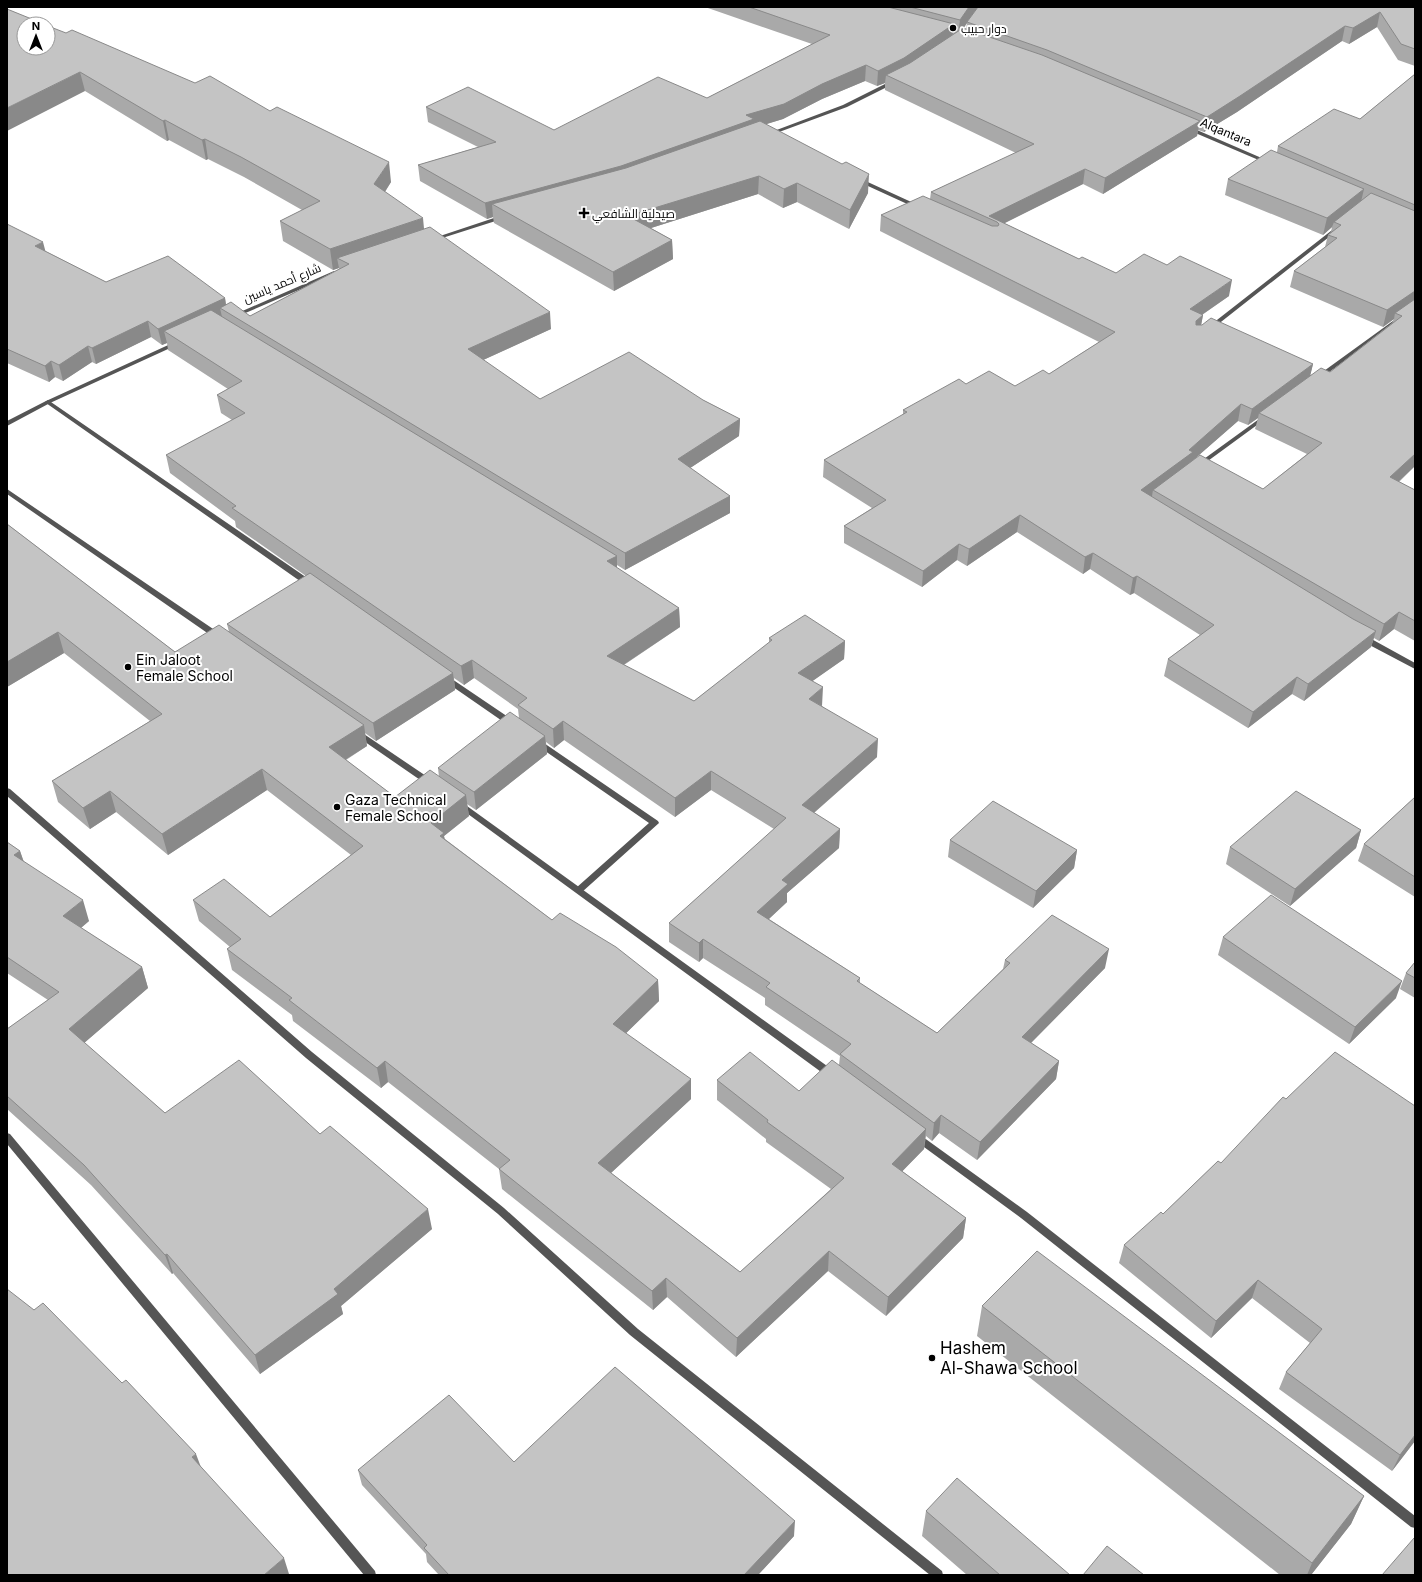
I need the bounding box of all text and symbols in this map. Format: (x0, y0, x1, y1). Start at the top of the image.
north arrow (16, 16, 56, 56)
text: N (32, 19, 40, 33)
place label: دوار حبيب (961, 21, 1007, 36)
marker: دوار حبيب (948, 23, 958, 33)
street label: Alqantara (1198, 114, 1254, 150)
place label: صيدلية الشافعي (592, 206, 675, 224)
marker: صيدلية الشافعي (579, 208, 589, 218)
street label: شارع أحمد ياسين (241, 260, 324, 307)
place label: Ein Jaloot Female School (136, 651, 233, 684)
marker: Ein Jaloot Female School (123, 662, 133, 672)
place label: Gaza Technical Female School (345, 791, 446, 824)
marker: Gaza Technical Female School (332, 802, 342, 812)
place label: Hashem Al-Shawa School (940, 1338, 1078, 1378)
marker: Hashem Al-Shawa School (927, 1353, 937, 1363)

